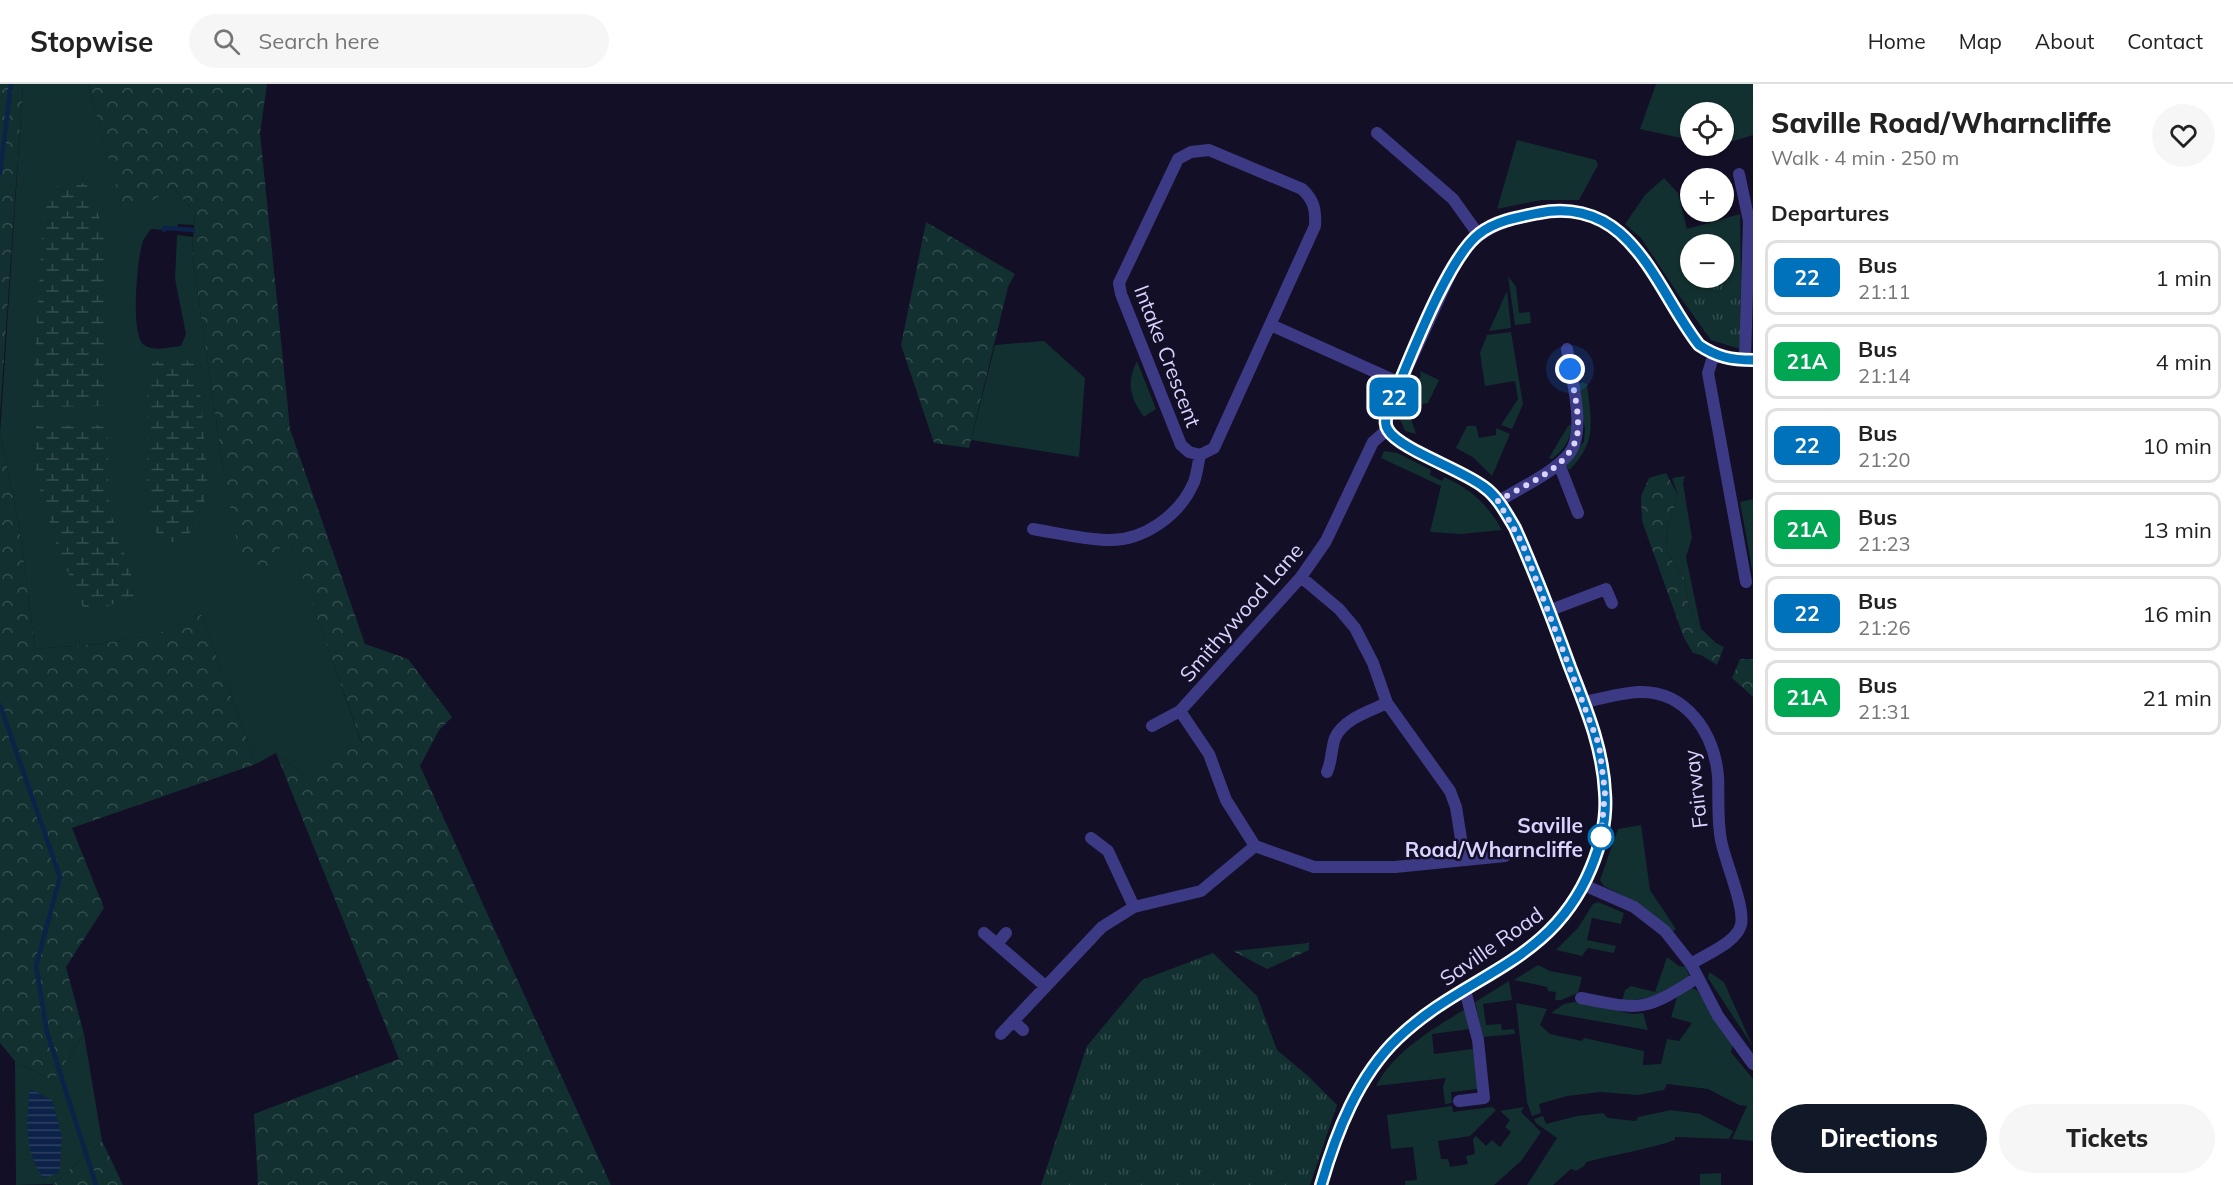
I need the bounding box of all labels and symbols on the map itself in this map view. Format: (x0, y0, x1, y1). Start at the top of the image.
street label: Intake Crescent (1129, 281, 1207, 431)
your location (1555, 354, 1585, 384)
line badge: 22 (1367, 378, 1421, 416)
street label: Smithywood Lane (1174, 537, 1308, 687)
street label: Fairway (1677, 748, 1713, 830)
place label: Saville Road/Wharncliffe (1405, 812, 1583, 862)
marker: Saville Road/Wharncliffe (1588, 824, 1614, 850)
street label: Saville Road (1434, 901, 1548, 991)

